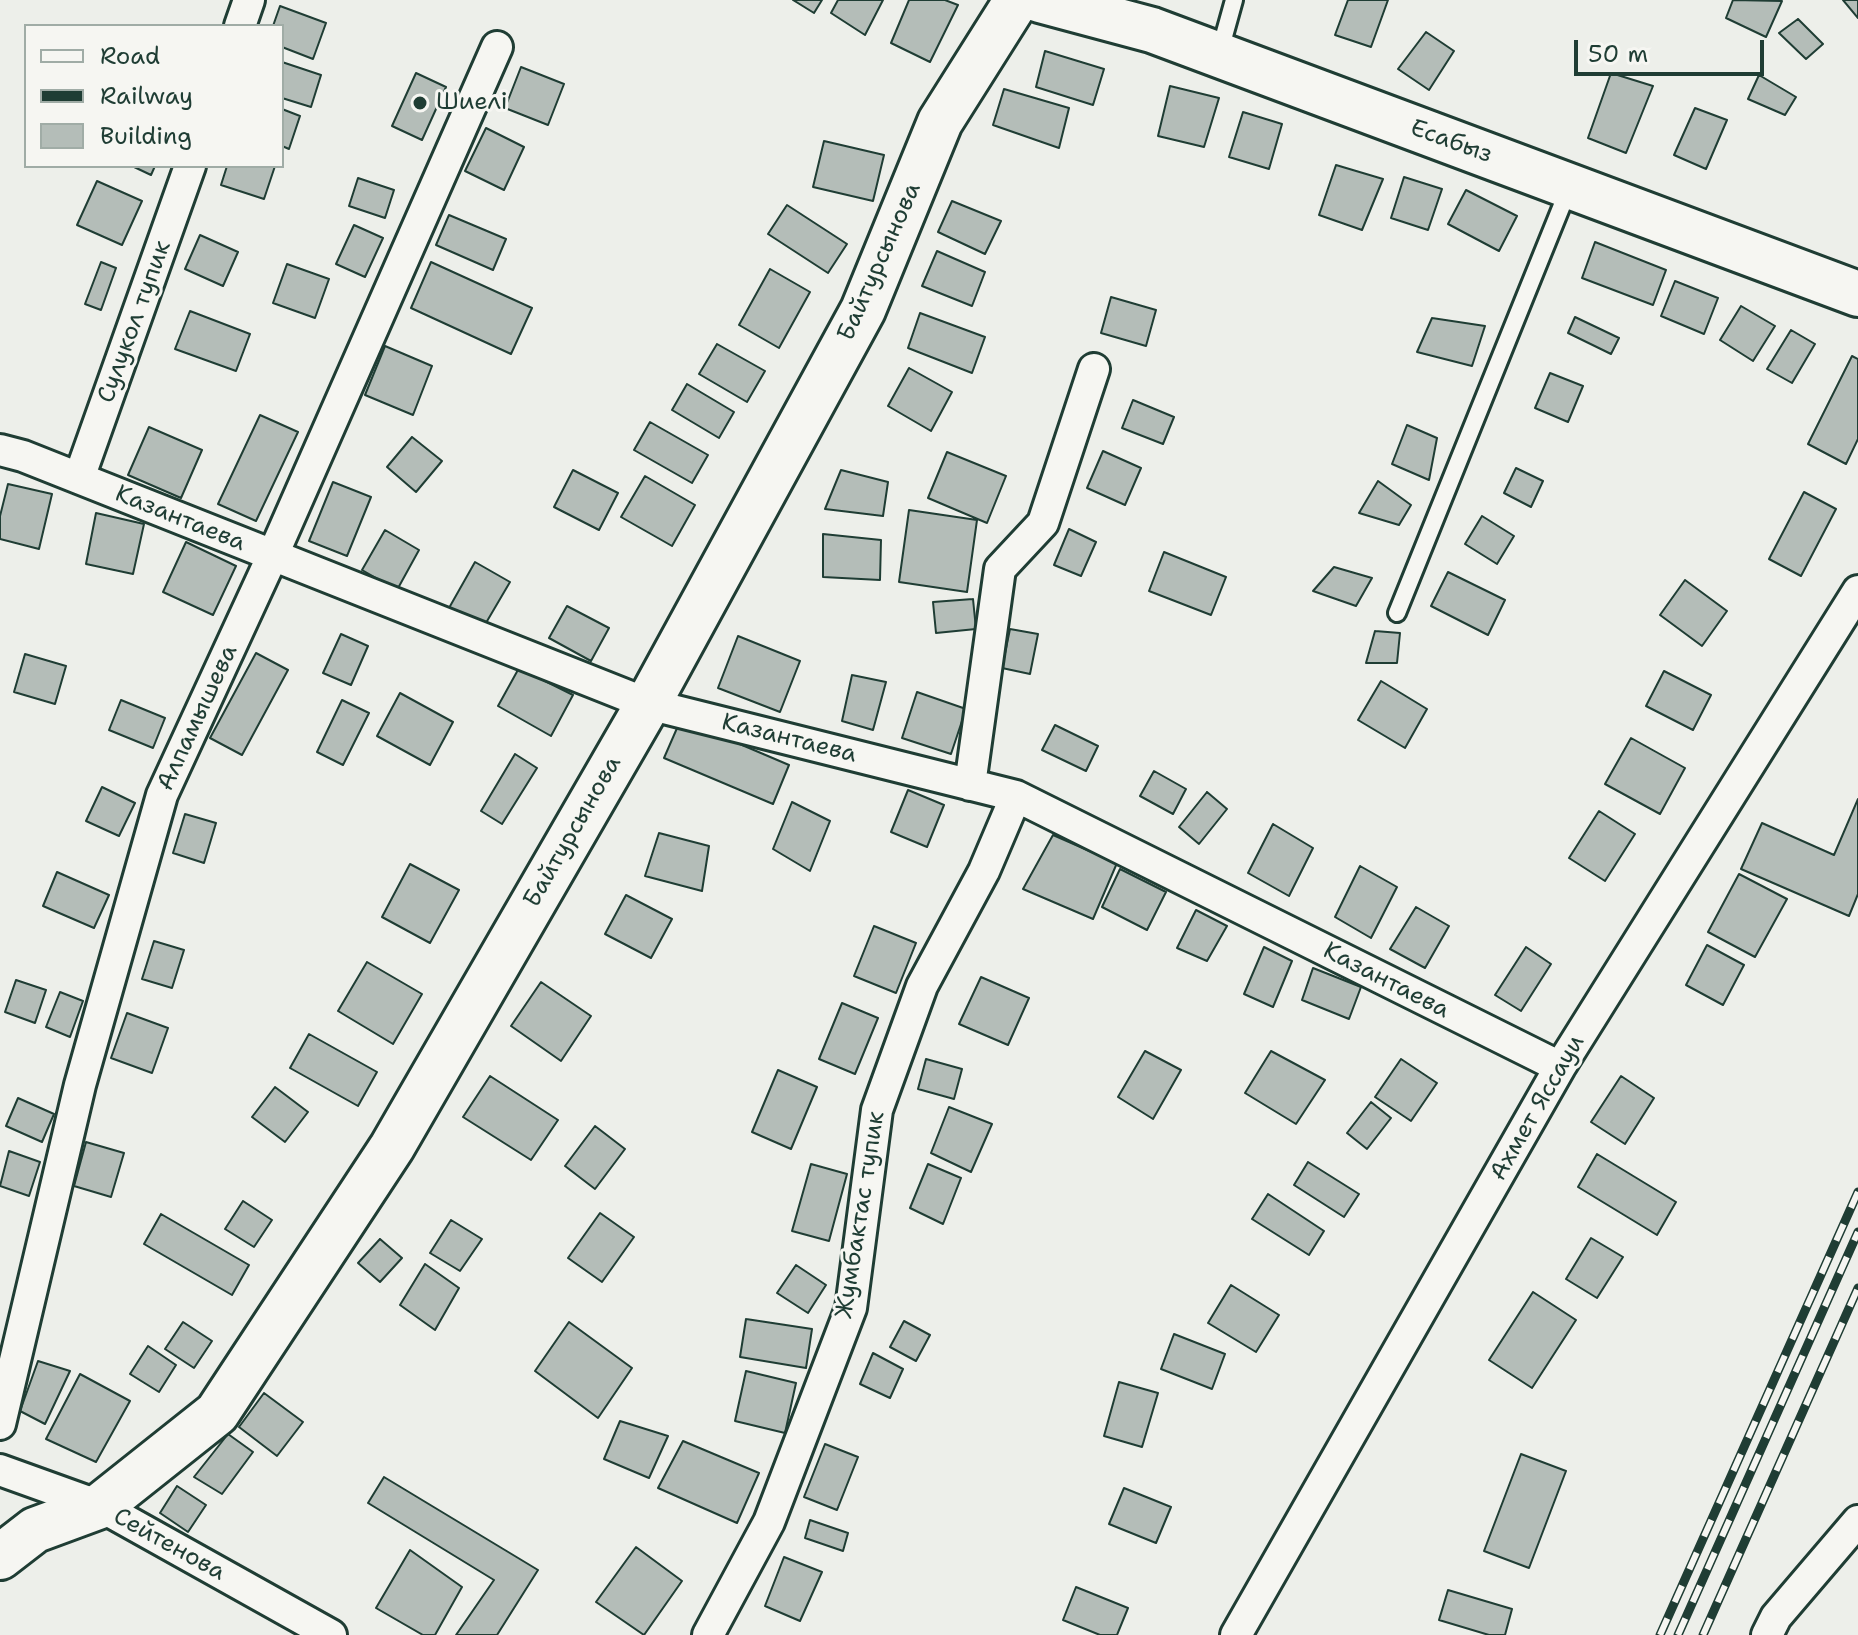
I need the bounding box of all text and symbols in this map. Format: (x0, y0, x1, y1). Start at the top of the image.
legend (24, 24, 284, 168)
scale bar (1578, 24, 1768, 74)
text: 50 m (1588, 38, 1648, 70)
text: Road (100, 40, 160, 72)
text: Railway (100, 80, 193, 112)
place label: Шиелі (436, 89, 508, 117)
marker: Шиелі (411, 94, 429, 112)
street label: Есабыз (1406, 114, 1496, 170)
text: Building (100, 120, 192, 152)
street label: Байтурсынова (832, 178, 928, 346)
street label: Сулукол тупик (92, 237, 178, 407)
street label: Казантаева (111, 480, 249, 558)
street label: Алпамышева (152, 641, 244, 795)
street label: Казантаева (719, 708, 859, 770)
street label: Байтурсынова (518, 751, 628, 913)
street label: Казантаева (1318, 937, 1454, 1025)
street label: Ахмет Яссауи (1485, 1030, 1591, 1186)
street label: Жумбактас тупик (830, 1110, 892, 1320)
street label: Сейтенова (108, 1502, 230, 1588)

